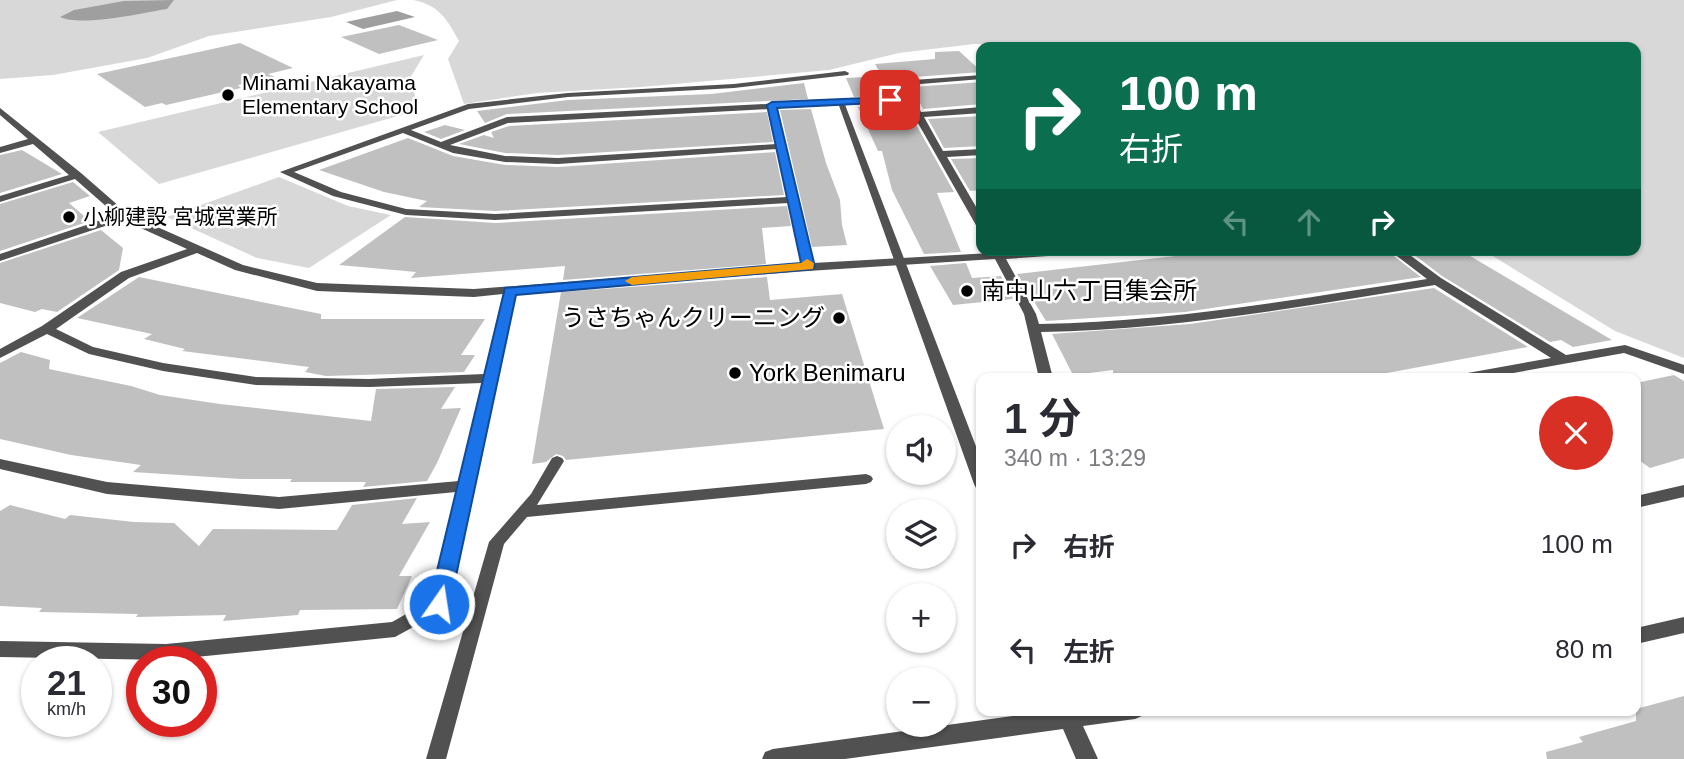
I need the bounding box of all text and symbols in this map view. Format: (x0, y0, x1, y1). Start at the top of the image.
text: 100 m (1119, 66, 1258, 120)
pin (860, 70, 920, 130)
icon: right (1004, 70, 1095, 161)
place label: Minami Nakayama Elementary School (242, 71, 418, 118)
icon: arrive (871, 81, 909, 119)
marker: Minami Nakayama Elementary School (220, 87, 236, 103)
text: 右折 (1119, 131, 1183, 167)
icon: left (1217, 203, 1255, 241)
icon: ahead (1290, 203, 1328, 241)
icon: right (1363, 203, 1401, 241)
place label: 小柳建設 宮城営業所 (83, 205, 278, 228)
marker: 小柳建設 宮城営業所 (61, 209, 77, 225)
place label: 南中山六丁目集会所 (981, 277, 1197, 304)
marker: 南中山六丁目集会所 (959, 283, 975, 299)
place label: うさちゃんクリーニング (561, 304, 825, 331)
marker: うさちゃんクリーニング (831, 310, 847, 326)
place label: York Benimaru (749, 359, 906, 386)
marker: York Benimaru (727, 365, 743, 381)
text: 1 分 (1004, 395, 1081, 442)
button: close (1539, 396, 1613, 470)
map controls (886, 415, 956, 737)
button: sound (886, 415, 956, 485)
text: 340 m · 13:29 (1004, 445, 1146, 471)
button: layers (886, 499, 956, 569)
icon: right (1004, 526, 1042, 564)
text: 100 m (1541, 529, 1613, 559)
text: 右折 (1063, 532, 1115, 562)
position arrow (402, 567, 476, 641)
button: + (886, 583, 956, 653)
icon: left (1004, 631, 1042, 669)
text: 80 m (1555, 634, 1613, 664)
text: 左折 (1063, 637, 1115, 667)
speed limit sign: 30 (126, 646, 217, 737)
text: 21 (47, 663, 86, 702)
button: − (886, 667, 956, 737)
text: km/h (47, 699, 86, 719)

